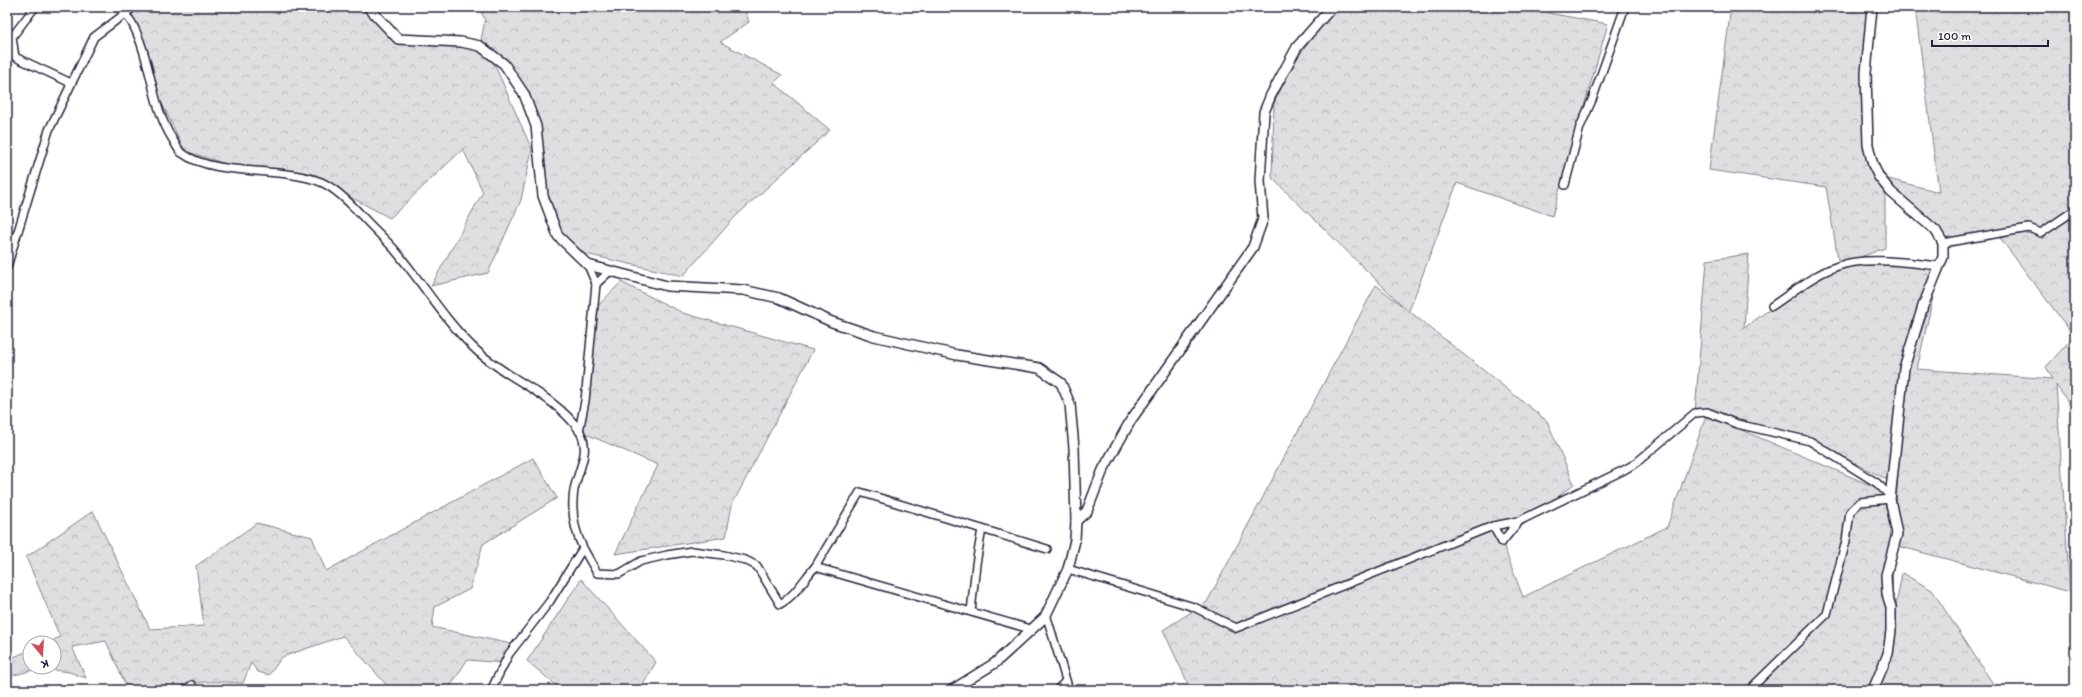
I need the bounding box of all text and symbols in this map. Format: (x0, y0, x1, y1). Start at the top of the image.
scale bar (1932, 22, 2048, 48)
text: 100 m (1938, 29, 1971, 43)
north arrow (22, 635, 62, 675)
text: K (39, 657, 50, 672)

